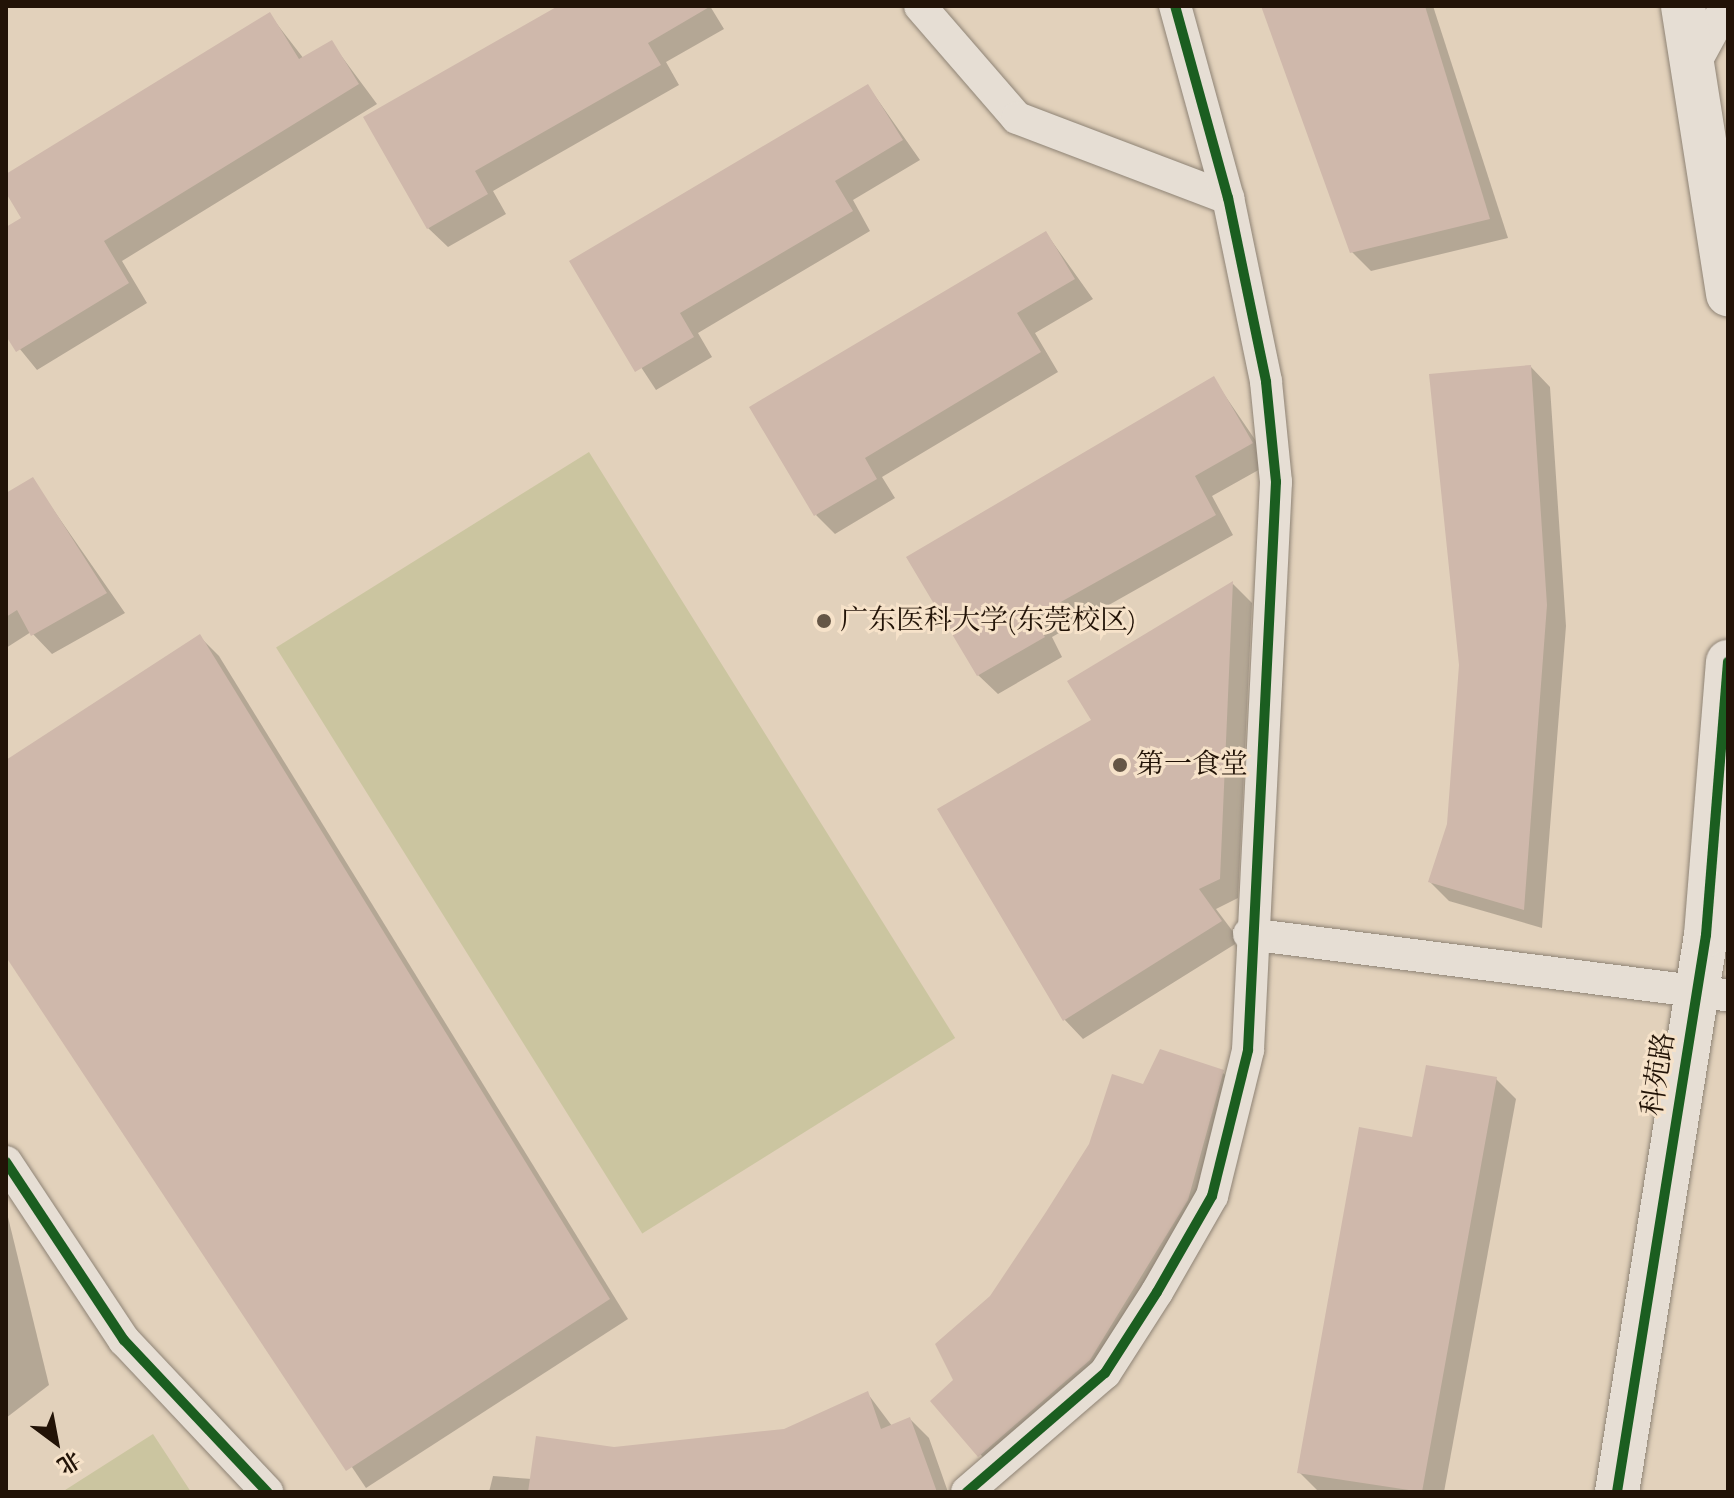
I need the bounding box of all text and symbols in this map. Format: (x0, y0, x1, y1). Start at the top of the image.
place label: 广东医科大学(东莞校区) (840, 604, 1135, 638)
marker: 广东医科大学(东莞校区) (815, 612, 833, 630)
place label: 第一食堂 (1136, 748, 1248, 782)
marker: 第一食堂 (1111, 756, 1129, 774)
street label: 科苑路 (1636, 1030, 1682, 1118)
north arrow (16, 1402, 96, 1482)
text: 北 (52, 1445, 85, 1480)

